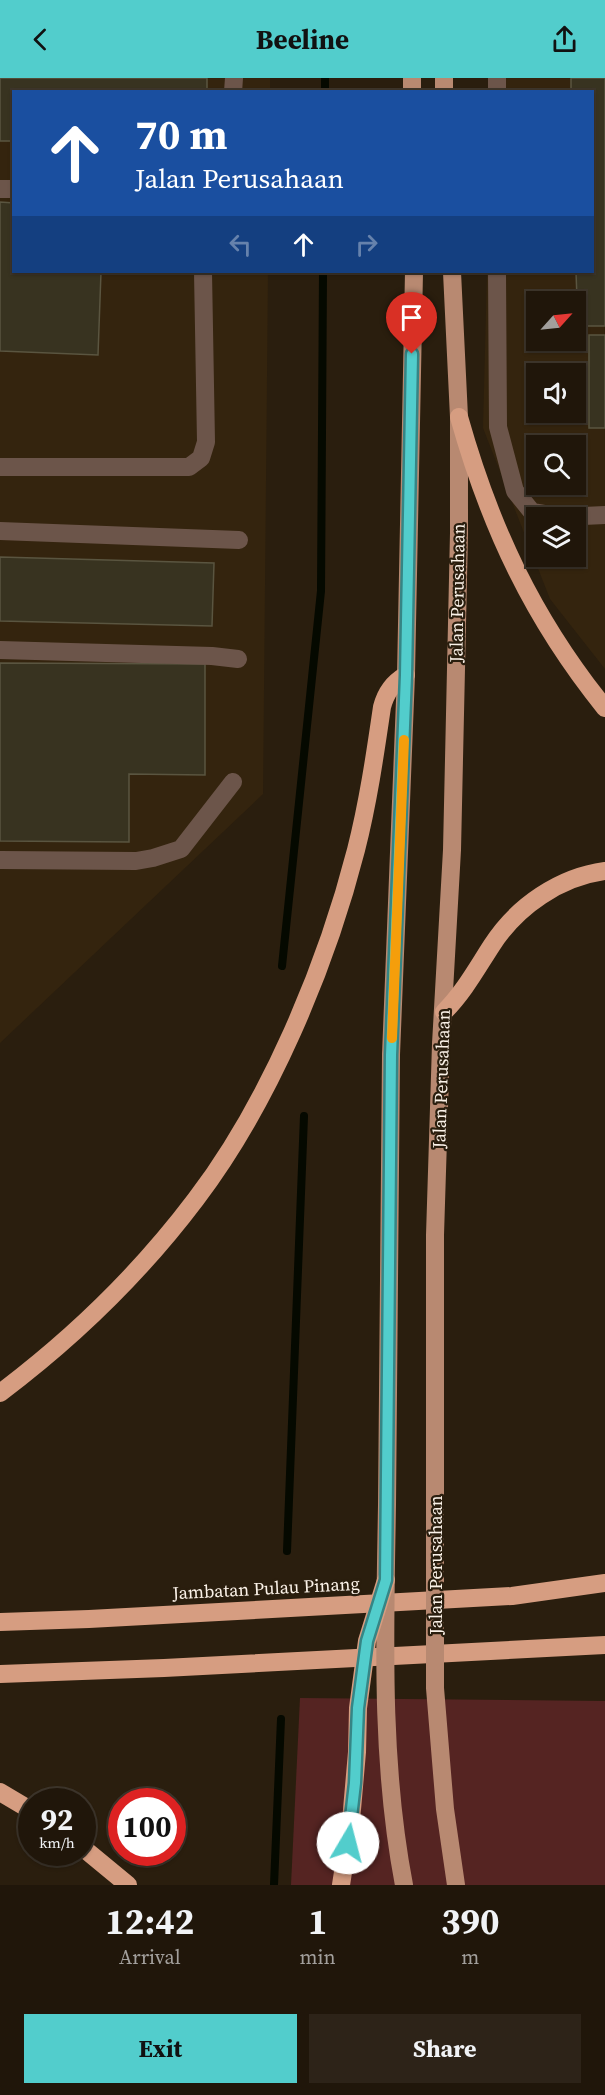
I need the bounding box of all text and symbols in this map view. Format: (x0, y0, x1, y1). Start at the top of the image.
text: Beeline (256, 21, 349, 58)
icon: back (24, 23, 57, 56)
icon: share (548, 23, 581, 56)
text: 70 m (135, 105, 228, 163)
icon: ahead (36, 114, 114, 192)
text: Jalan Perusahaan (135, 160, 344, 197)
icon: left (224, 228, 257, 261)
icon: ahead (287, 228, 320, 261)
icon: right (350, 228, 383, 261)
north arrow (526, 291, 586, 351)
map controls (526, 291, 586, 567)
pin (386, 292, 437, 354)
icon: arrive (395, 301, 428, 334)
button: sound (526, 363, 586, 423)
button: search (526, 435, 586, 495)
button: layers (526, 507, 586, 567)
street label: Jalan Perusahaan (443, 523, 471, 664)
street label: Jalan Perusahaan (426, 1009, 456, 1150)
street label: Jalan Perusahaan (423, 1495, 448, 1636)
street label: Jambatan Pulau Pinang (171, 1571, 360, 1605)
speed limit sign: 100 (108, 1788, 186, 1866)
text: 92 (41, 1799, 73, 1840)
position arrow (316, 1811, 380, 1875)
text: km/h (39, 1832, 75, 1853)
text: 12:42 (105, 1897, 194, 1946)
text: 1 (308, 1897, 327, 1946)
text: 390 (441, 1897, 500, 1946)
text: Arrival (119, 1943, 181, 1971)
text: min (300, 1943, 336, 1971)
text: m (461, 1943, 479, 1971)
button: Exit (24, 2014, 297, 2083)
button: Share (309, 2014, 581, 2083)

